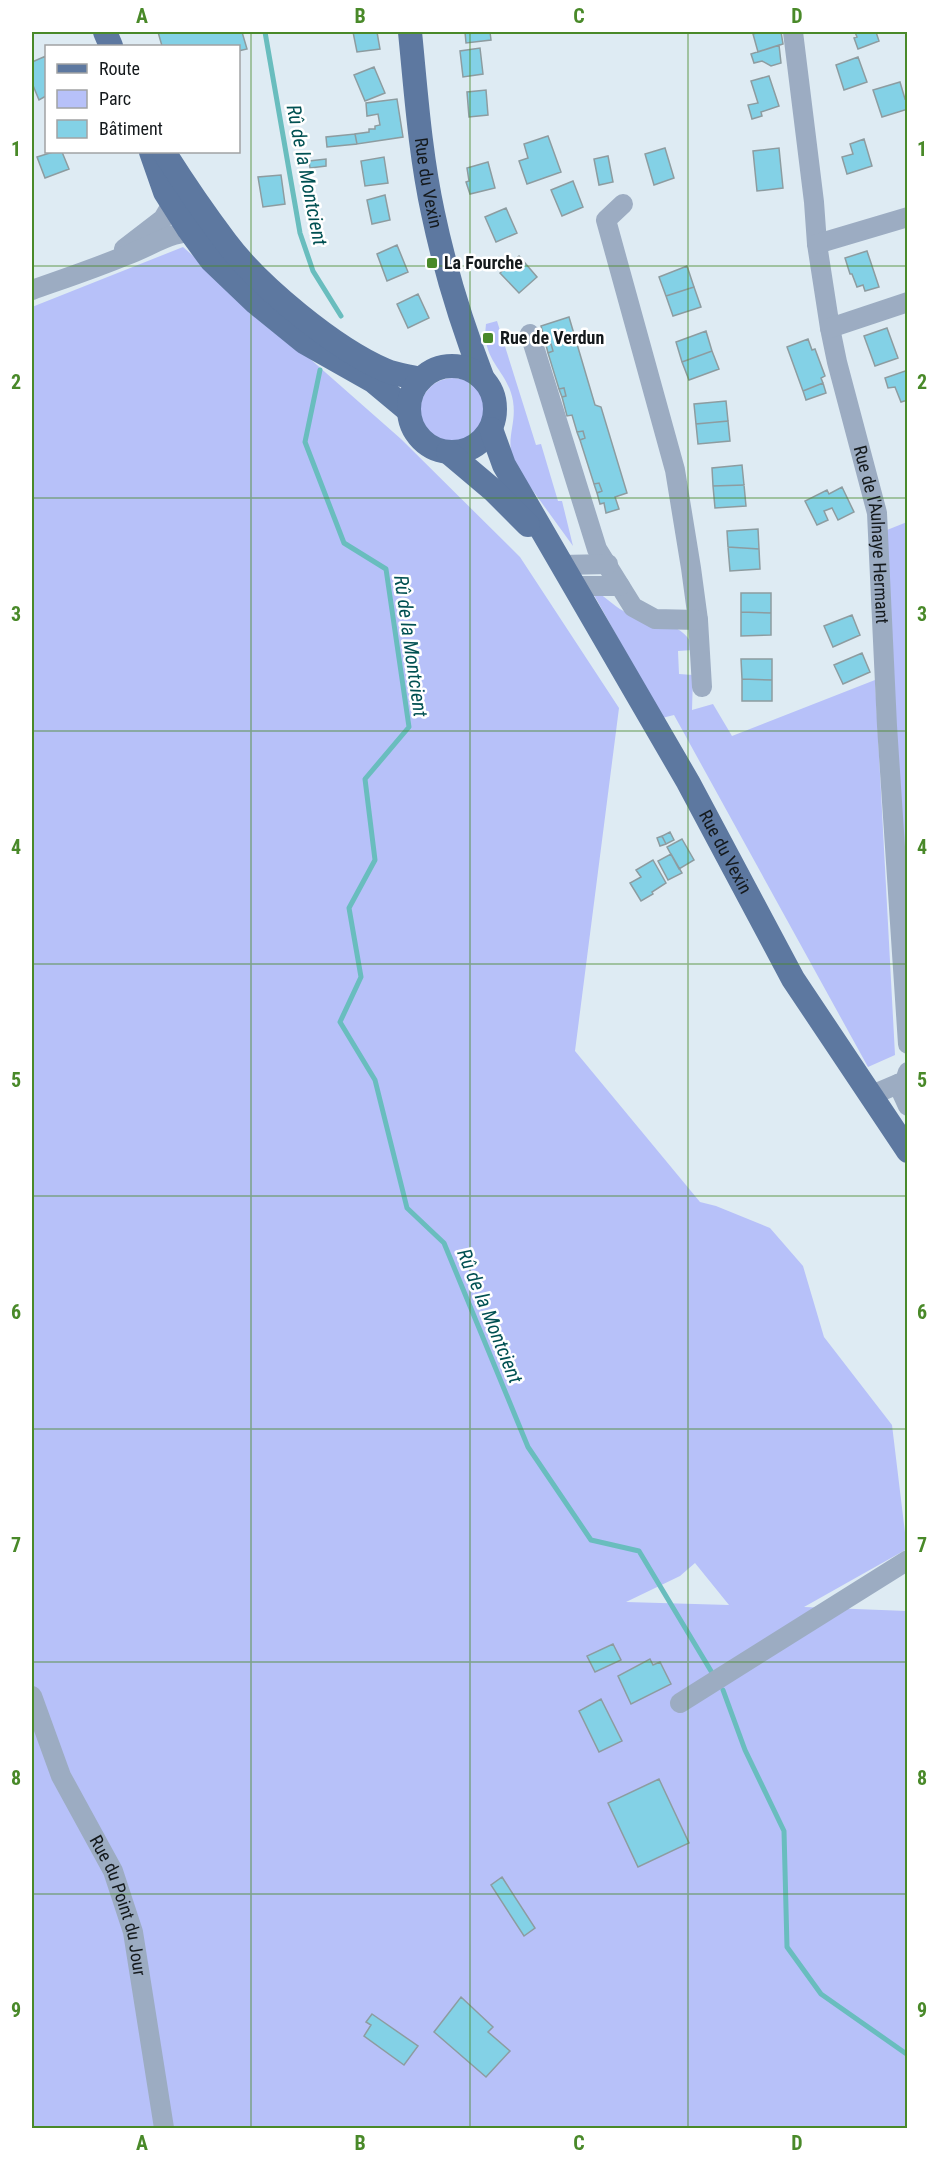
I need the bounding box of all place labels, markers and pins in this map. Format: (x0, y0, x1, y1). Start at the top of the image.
place label: La Fourche (444, 252, 523, 273)
marker: La Fourche (425, 256, 439, 270)
place label: Rue de Verdun (500, 327, 604, 348)
marker: Rue de Verdun (481, 331, 495, 345)

